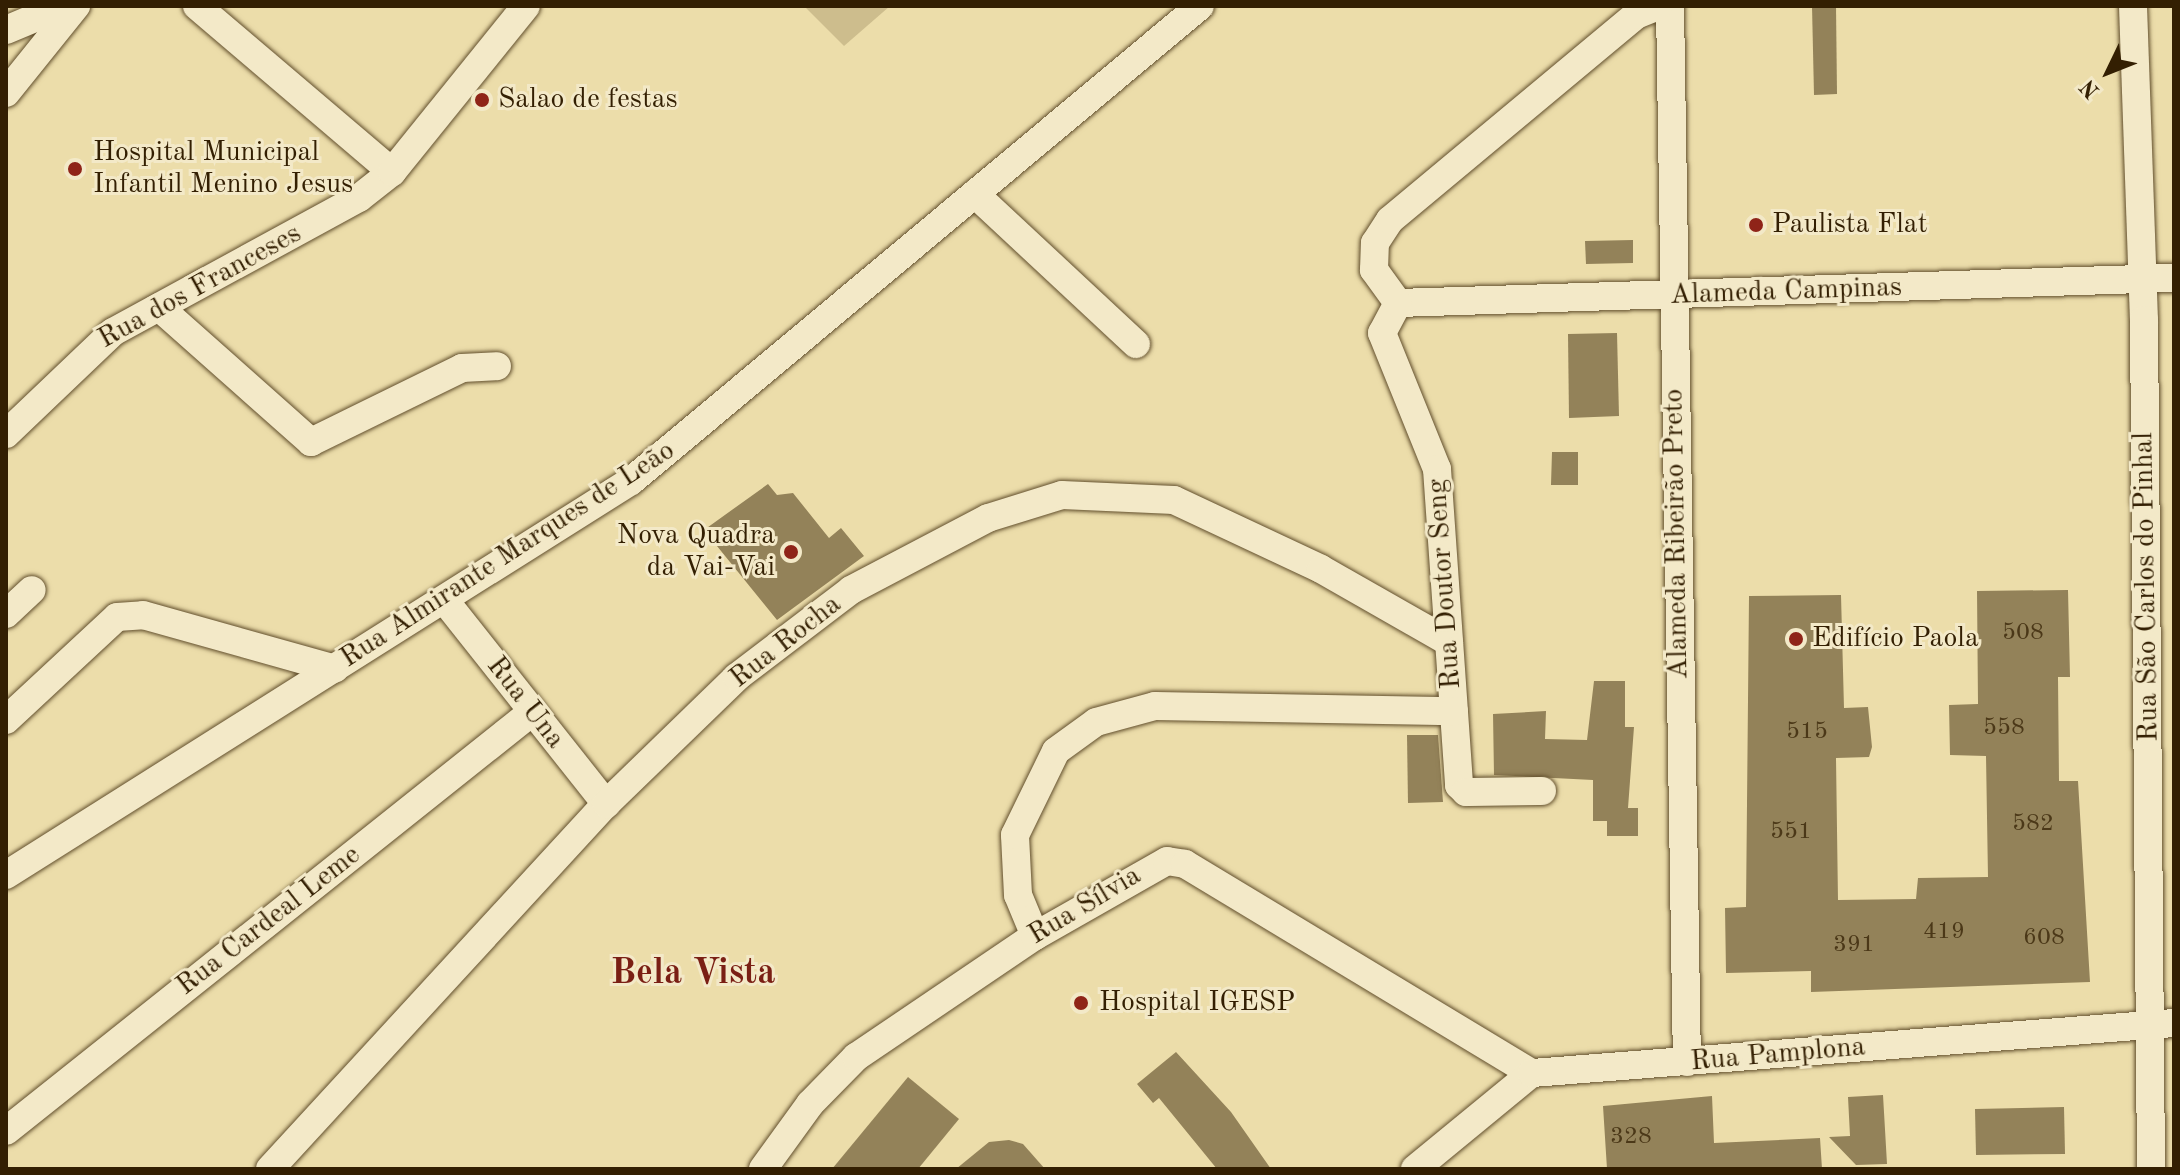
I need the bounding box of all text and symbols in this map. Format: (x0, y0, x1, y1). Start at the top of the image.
north arrow (2068, 32, 2148, 112)
text: N (2077, 75, 2104, 102)
place label: Salao de festas (498, 83, 678, 117)
marker: Salao de festas (473, 91, 491, 109)
place label: Hospital Municipal Infantil Menino Jesus (93, 136, 353, 202)
marker: Hospital Municipal Infantil Menino Jesus (64, 158, 86, 180)
place label: Paulista Flat (1772, 208, 1927, 242)
marker: Paulista Flat (1747, 216, 1765, 234)
street label: Rua dos Franceses (93, 217, 307, 357)
street label: Alameda Campinas (1669, 271, 1903, 313)
street label: Alameda Ribeirão Preto (1658, 388, 1696, 680)
street label: Rua São Carlos do Pinhal (2127, 432, 2167, 742)
street label: Rua Almirante Marques de Leão (335, 434, 681, 676)
street label: Rua Doutor Seng (1421, 478, 1469, 690)
place label: Nova Quadra da Vai-Vai (617, 519, 775, 585)
marker: Nova Quadra da Vai-Vai (782, 543, 800, 561)
street label: Rua Rocha (724, 588, 848, 696)
house number: 508 (2002, 620, 2044, 648)
place label: Edifício Paola (1812, 622, 1979, 656)
marker: Edifício Paola (1787, 630, 1805, 648)
street label: Rua Una (479, 650, 571, 756)
house number: 558 (1983, 715, 2025, 743)
house number: 515 (1786, 719, 1828, 747)
house number: 582 (2012, 811, 2054, 839)
house number: 551 (1770, 819, 1812, 847)
street label: Rua Cardeal Leme (170, 839, 368, 1003)
street label: Rua Sílvia (1023, 859, 1147, 953)
house number: 419 (1923, 919, 1965, 947)
house number: 608 (2023, 925, 2065, 953)
house number: 391 (1833, 932, 1875, 960)
district label: Bela Vista (610, 953, 776, 997)
place label: Hospital IGESP (1099, 986, 1295, 1020)
marker: Hospital IGESP (1070, 992, 1092, 1014)
street label: Rua Pamplona (1689, 1031, 1867, 1079)
house number: 328 (1610, 1124, 1652, 1152)

